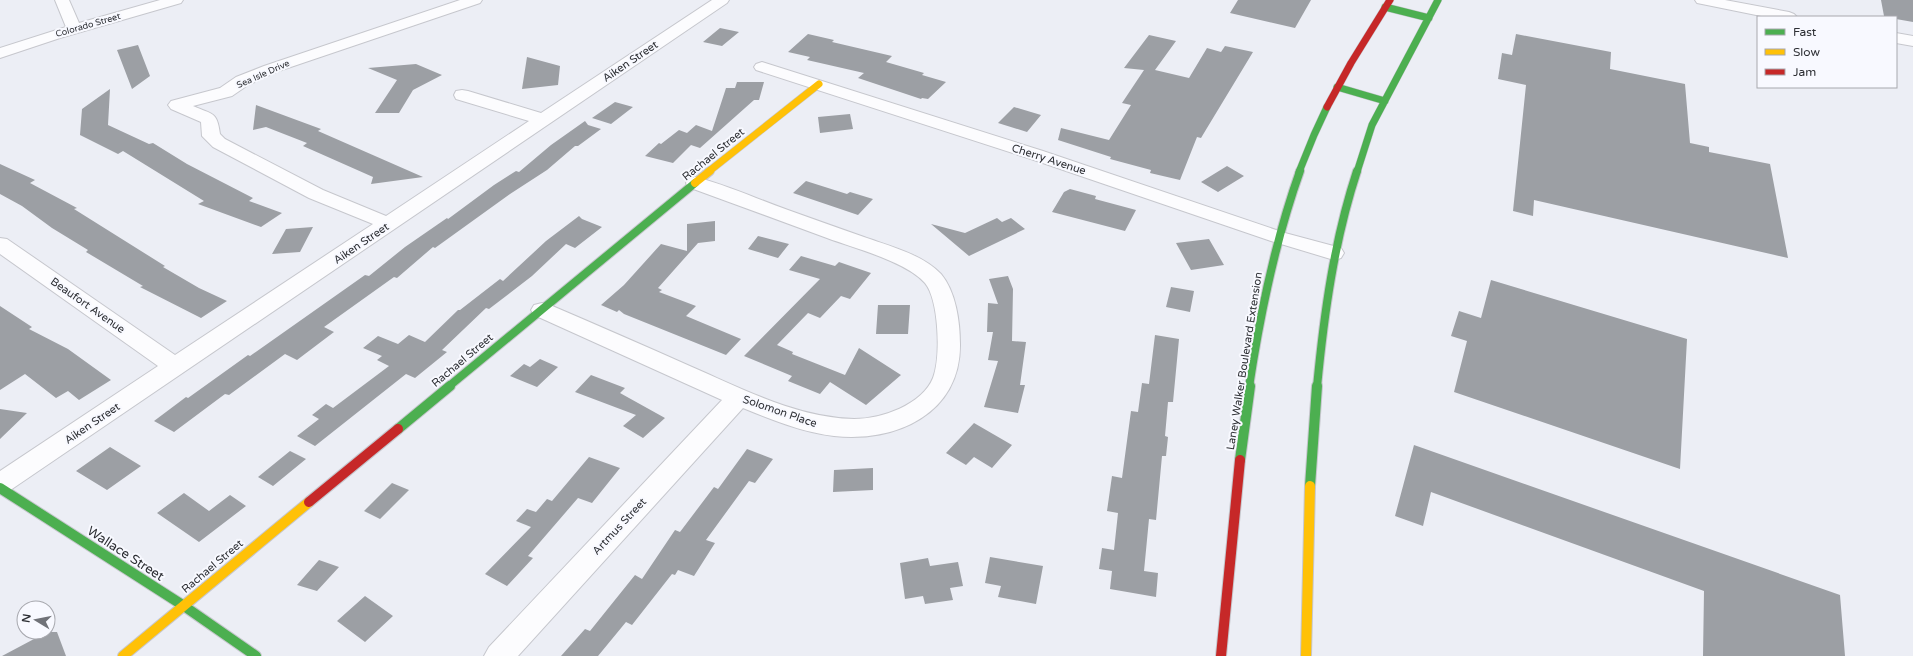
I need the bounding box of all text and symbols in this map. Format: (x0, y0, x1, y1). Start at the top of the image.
street label: Colorado Street (54, 11, 122, 40)
legend (1757, 16, 1897, 88)
text: Fast (1793, 25, 1817, 39)
street label: Aiken Street (600, 38, 660, 85)
text: Slow (1793, 45, 1820, 59)
street label: Sea Isle Drive (235, 58, 291, 91)
text: Jam (1793, 65, 1816, 79)
street label: Rachael Street (680, 125, 747, 183)
street label: Cherry Avenue (1010, 141, 1088, 178)
street label: Aiken Street (331, 220, 391, 267)
street label: Laney Walker Boulevard Extension (1224, 271, 1265, 451)
street label: Beaufort Avenue (48, 275, 127, 336)
street label: Rachael Street (429, 331, 496, 390)
street label: Solomon Place (741, 393, 819, 430)
street label: Aiken Street (62, 400, 122, 447)
street label: Artmus Street (590, 495, 649, 557)
street label: Wallace Street (84, 523, 167, 585)
street label: Rachael Street (179, 537, 246, 596)
north arrow (16, 600, 56, 640)
text: N (19, 613, 34, 624)

